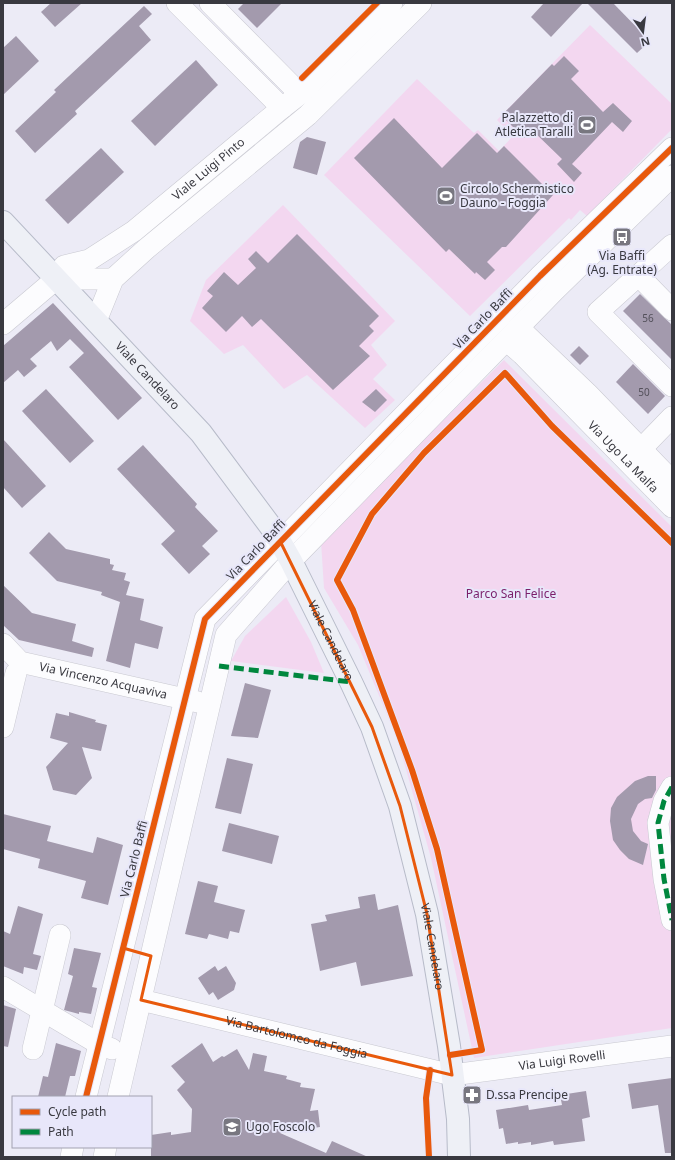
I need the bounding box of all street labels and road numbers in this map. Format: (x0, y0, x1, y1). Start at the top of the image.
street label: Viale Luigi Pinto (168, 133, 248, 204)
street label: Via Carlo Baffi (449, 284, 516, 353)
street label: Viale Candelaro (112, 338, 184, 413)
street label: Via Ugo La Malfa (584, 417, 662, 496)
street label: Via Carlo Baffi (222, 515, 289, 584)
street label: Viale Candelaro (304, 597, 358, 684)
street label: Via Vincenzo Acquaviva (38, 658, 169, 703)
street label: Via Carlo Baffi (116, 819, 151, 899)
street label: Viale Candelaro (417, 901, 449, 991)
street label: Via Bartolomeo da Foggia (224, 1012, 369, 1062)
street label: Via Luigi Rovelli (518, 1046, 606, 1074)

